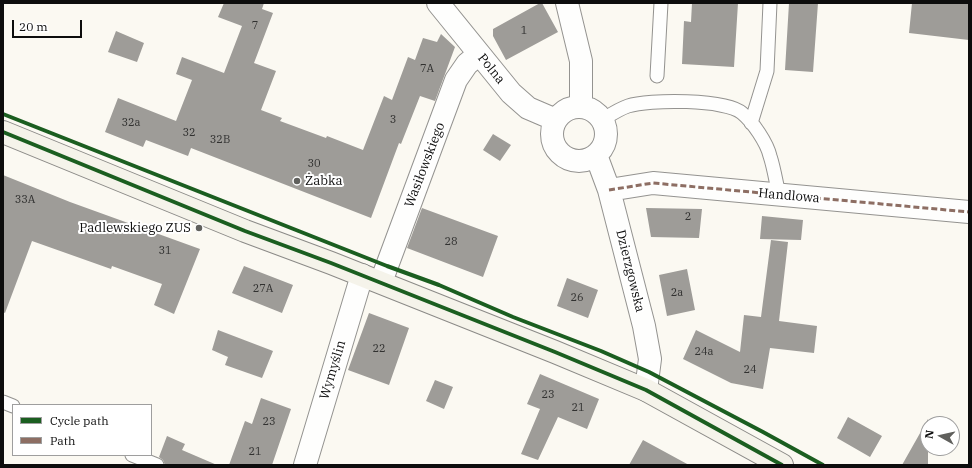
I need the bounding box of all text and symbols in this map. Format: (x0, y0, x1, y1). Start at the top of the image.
scale bar (14, 12, 84, 38)
text: 20 m (19, 19, 48, 34)
house number: 7 (252, 19, 258, 33)
house number: 1 (521, 24, 527, 38)
street label: Polna (474, 51, 508, 87)
house number: 7A (420, 62, 434, 76)
house number: 3 (390, 113, 396, 127)
house number: 32a (121, 116, 141, 130)
street label: Wasiłowskiego (402, 120, 448, 210)
house number: 32 (182, 126, 196, 140)
house number: 32B (210, 133, 230, 147)
house number: 30 (307, 157, 321, 171)
place label: Żabka (305, 173, 343, 189)
marker: Żabka (292, 176, 302, 186)
street label: Handlowa (758, 186, 820, 206)
house number: 33A (15, 193, 35, 207)
house number: 2 (685, 210, 691, 224)
place label: Padlewskiego ZUS (79, 220, 191, 236)
marker: Padlewskiego ZUS (194, 223, 204, 233)
street label: Dzierzgowska (612, 228, 648, 314)
house number: 28 (444, 235, 458, 249)
house number: 31 (158, 244, 172, 258)
house number: 27A (253, 282, 273, 296)
house number: 2a (671, 286, 683, 300)
house number: 26 (570, 291, 584, 305)
street label: Wymyślin (317, 338, 349, 402)
house number: 22 (372, 342, 386, 356)
house number: 24a (694, 345, 714, 359)
house number: 24 (743, 363, 757, 377)
house number: 23 (541, 388, 555, 402)
house number: 21 (571, 401, 585, 415)
legend (12, 404, 152, 456)
text: Cycle path (50, 413, 109, 428)
house number: 23 (262, 415, 276, 429)
north arrow (920, 416, 960, 456)
text: N (922, 429, 937, 440)
text: Path (50, 433, 75, 448)
house number: 21 (248, 445, 262, 459)

